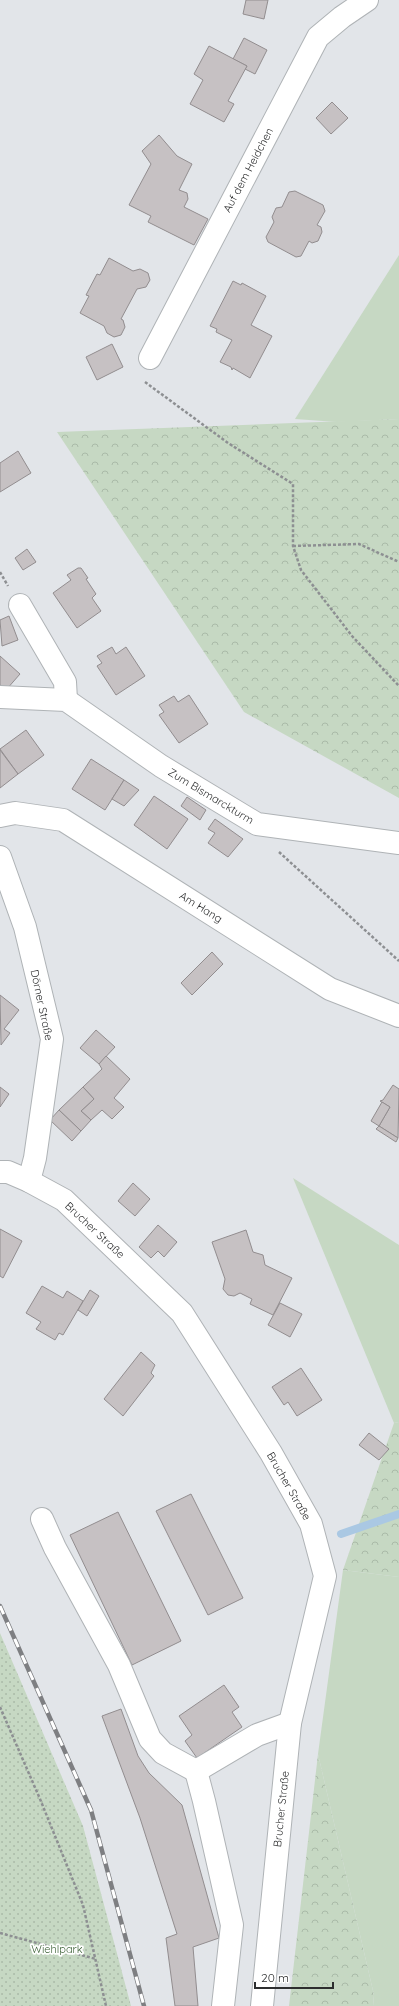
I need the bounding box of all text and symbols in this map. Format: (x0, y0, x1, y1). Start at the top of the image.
street label: Auf dem Heidchen (220, 125, 276, 215)
street label: Zum Bismarckturm (166, 765, 256, 827)
street label: Am Hang (177, 888, 225, 926)
street label: Dörner Straße (28, 968, 56, 1042)
street label: Brucher Straße (62, 1199, 128, 1261)
street label: Brucher Straße (264, 1449, 314, 1523)
street label: Brucher Straße (270, 1770, 292, 1848)
park label: Wiehlpark (31, 1942, 83, 1956)
scale bar (255, 1964, 333, 1990)
text: 20 m (261, 1970, 289, 1985)

